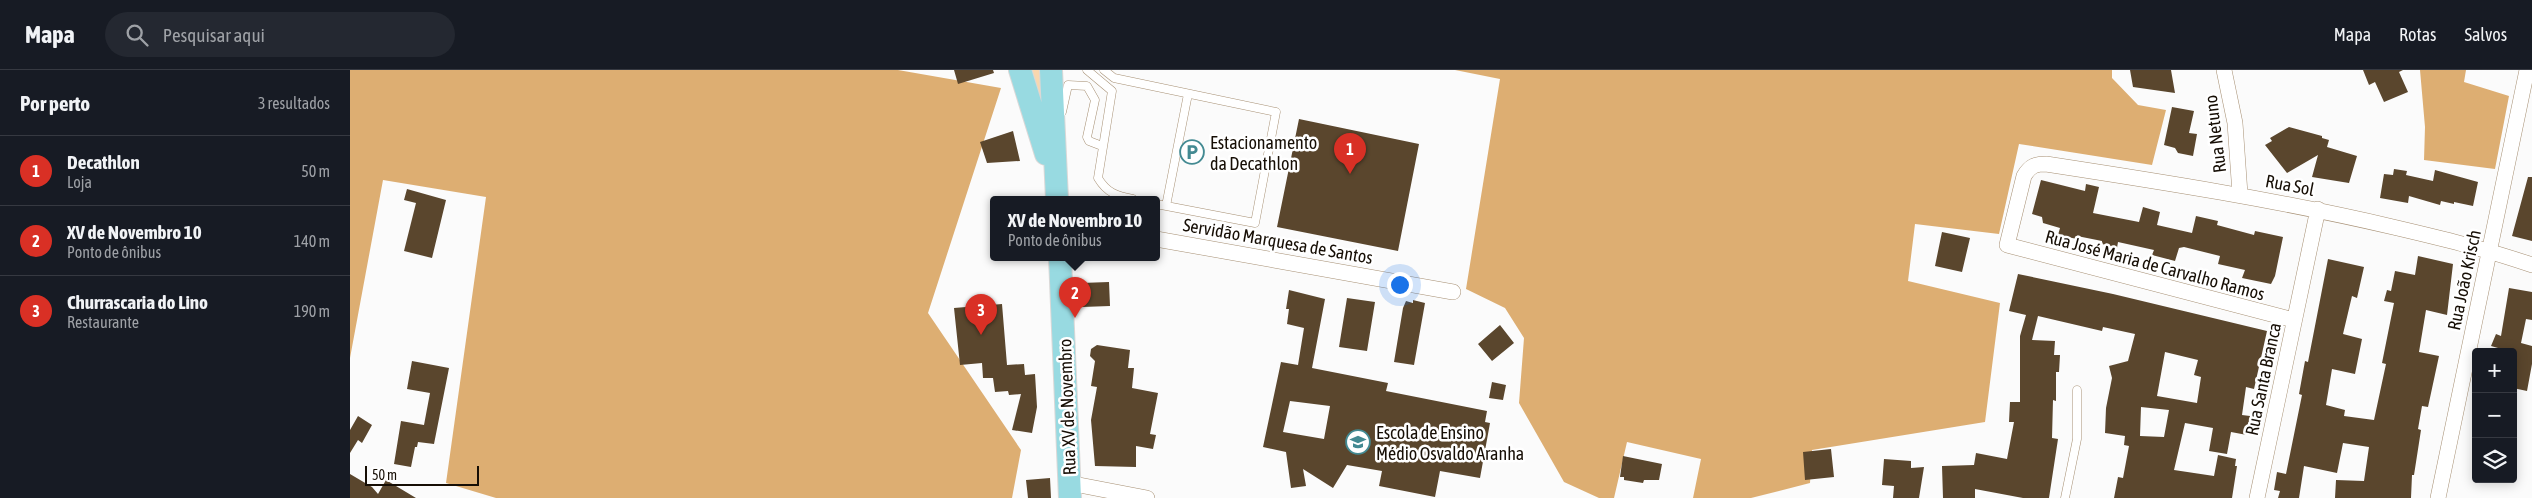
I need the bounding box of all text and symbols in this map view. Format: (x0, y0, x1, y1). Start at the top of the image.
search box (105, 12, 455, 57)
text: Mapa (25, 21, 75, 48)
icon: search (123, 21, 151, 49)
text: Pesquisar aqui (163, 24, 265, 46)
text: Mapa (2334, 24, 2371, 45)
text: Rotas (2399, 24, 2436, 45)
text: Salvos (2464, 24, 2507, 45)
text: Por perto (20, 91, 90, 115)
text: 3 resultados (258, 94, 330, 112)
street label: Rua Netuno (2200, 94, 2230, 174)
place label: Estacionamento da Decathlon (1210, 132, 1317, 174)
pin: 1 (1334, 133, 1366, 174)
parking icon: Estacionamento da Decathlon (1179, 139, 1205, 165)
text: Decathlon (67, 151, 140, 173)
text: 1 (32, 162, 40, 180)
text: 50 m (301, 162, 330, 180)
street label: Rua Sol (2264, 170, 2316, 200)
text: Loja (67, 173, 92, 191)
popup (990, 196, 1160, 261)
text: XV de Novembro 10 (1008, 209, 1142, 231)
street label: Servidão Marquesa de Santos (1181, 214, 1375, 268)
text: XV de Novembro 10 (67, 221, 202, 243)
street label: Rua José Maria de Carvalho Ramos (2043, 226, 2267, 304)
street label: Rua João Krisch (2443, 228, 2485, 332)
text: Ponto de ônibus (1008, 231, 1102, 249)
text: 2 (32, 232, 40, 250)
text: 140 m (294, 232, 330, 250)
text: Ponto de ônibus (67, 243, 161, 261)
your location (1387, 272, 1413, 298)
pin: 2 (1059, 277, 1091, 318)
text: Churrascaria do Lino (67, 291, 208, 313)
pin: 3 (965, 294, 997, 335)
text: 3 (32, 302, 40, 320)
text: 190 m (294, 302, 330, 320)
text: Restaurante (67, 313, 139, 331)
street label: Rua Santa Branca (2241, 321, 2285, 437)
street label: Rua XV de Novembro (1054, 338, 1080, 476)
map controls (2472, 348, 2517, 483)
button: + (2472, 348, 2517, 393)
button: − (2472, 393, 2517, 438)
place label: Escola de Ensino Médio Osvaldo Aranha (1376, 422, 1524, 464)
school or university icon: Escola de Ensino Médio Osvaldo Aranha (1345, 429, 1371, 455)
button: layers (2472, 438, 2517, 483)
scale bar (365, 463, 479, 486)
text: 50 m (372, 467, 397, 483)

